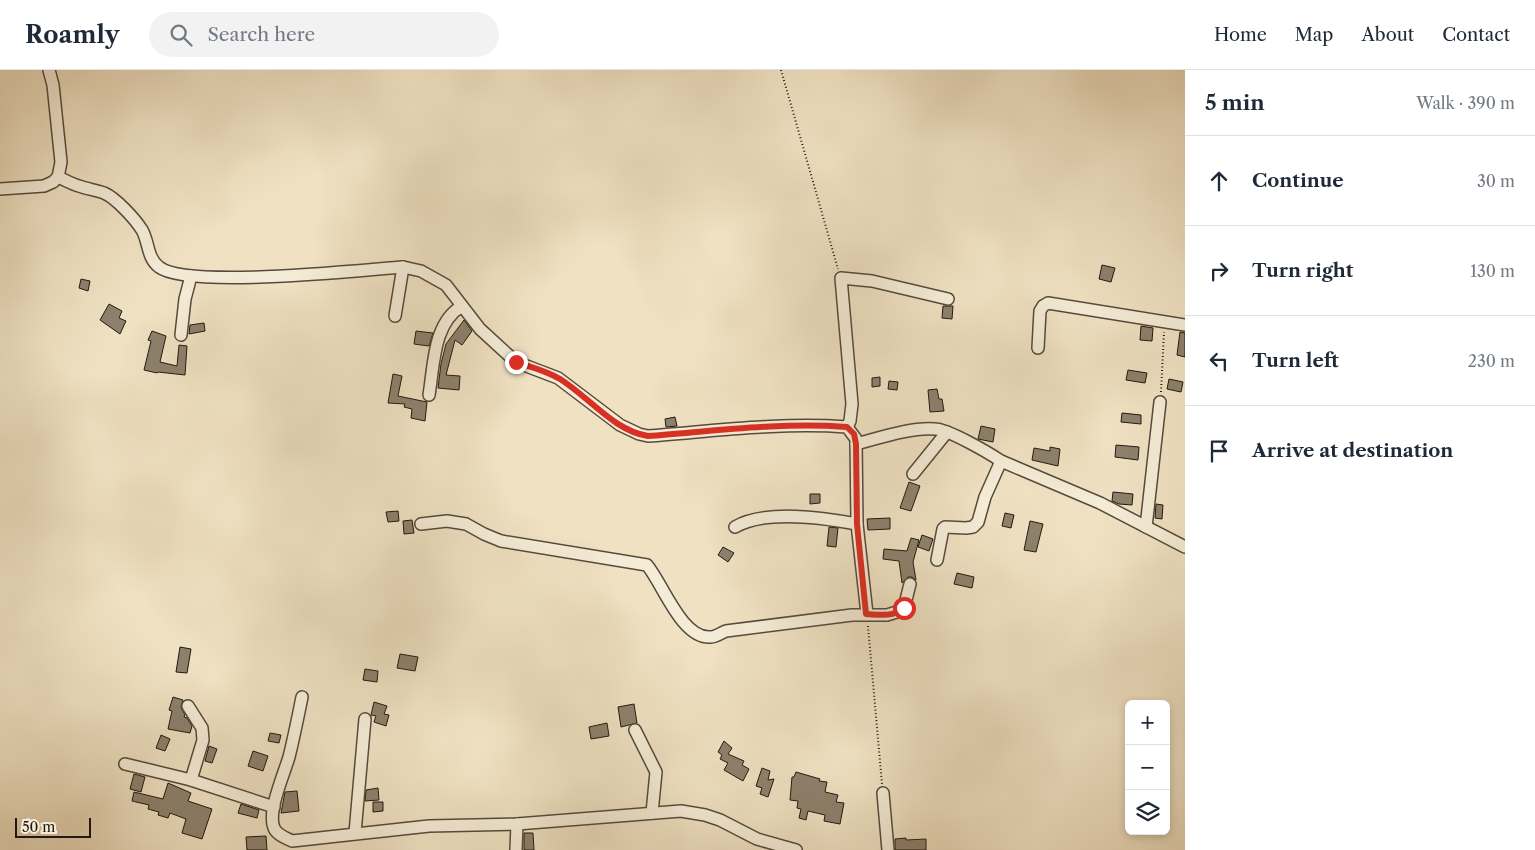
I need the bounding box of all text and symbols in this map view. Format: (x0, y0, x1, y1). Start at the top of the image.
search box (149, 12, 499, 57)
text: Roamly (25, 20, 119, 49)
icon: search (167, 21, 195, 49)
text: Search here (207, 23, 315, 46)
text: Home (1214, 24, 1267, 46)
text: Map (1295, 24, 1333, 46)
text: About (1361, 24, 1414, 46)
text: Contact (1442, 24, 1510, 46)
text: 5 min (1205, 90, 1265, 115)
text: Walk · 390 m (1416, 93, 1515, 113)
icon: ahead (1205, 167, 1233, 195)
text: Continue (1252, 169, 1344, 192)
text: 30 m (1477, 171, 1515, 191)
icon: right (1205, 257, 1233, 285)
text: Turn right (1252, 259, 1353, 282)
text: 130 m (1470, 261, 1515, 281)
icon: left (1205, 347, 1233, 375)
text: Turn left (1252, 349, 1339, 372)
route end (505, 351, 528, 374)
text: 230 m (1468, 351, 1515, 371)
icon: arrive (1205, 437, 1233, 465)
text: Arrive at destination (1252, 439, 1453, 462)
route start (893, 597, 916, 620)
map controls (1125, 700, 1170, 835)
button: + (1125, 700, 1170, 745)
button: − (1125, 745, 1170, 790)
button: layers (1125, 790, 1170, 835)
scale bar (15, 815, 91, 838)
text: 50 m (22, 818, 55, 836)

